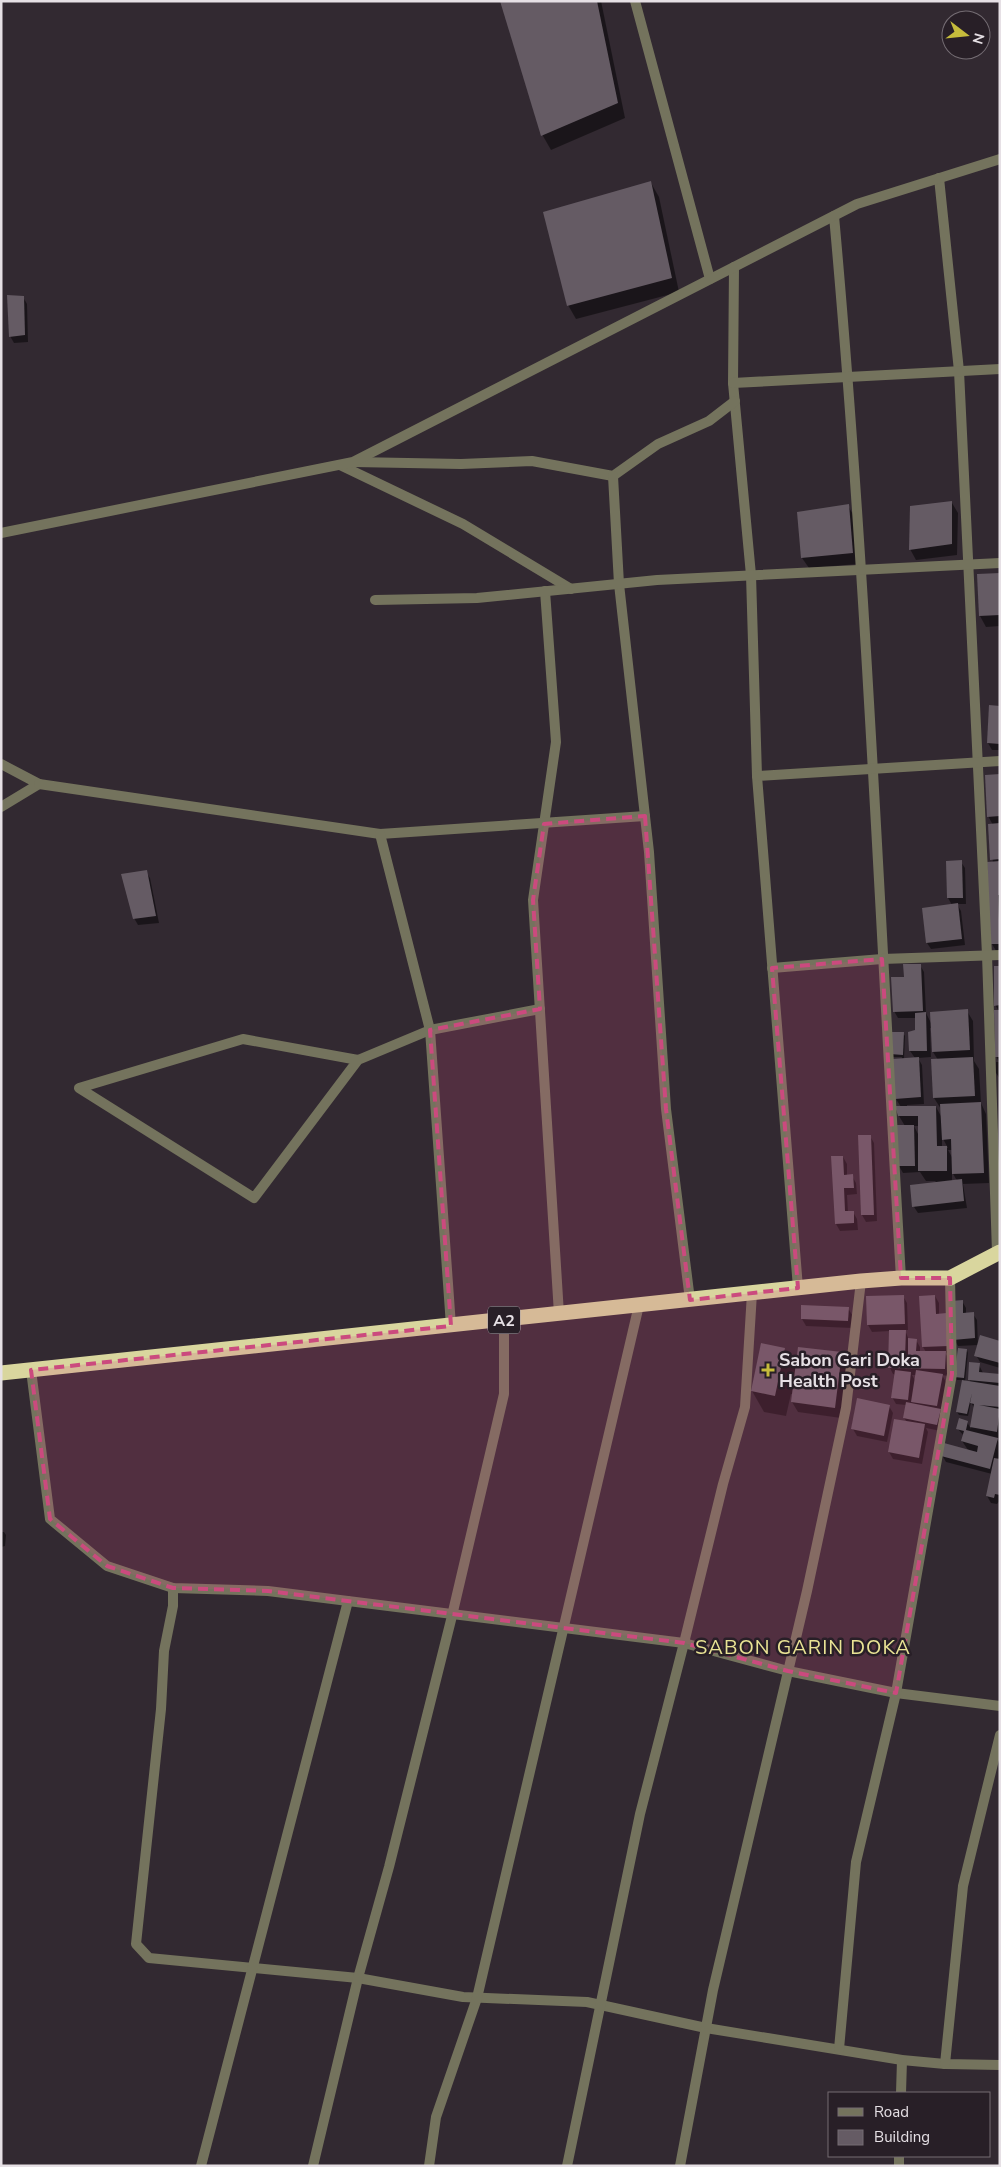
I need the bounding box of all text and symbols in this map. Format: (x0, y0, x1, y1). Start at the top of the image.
north arrow (941, 10, 991, 60)
text: N (967, 31, 989, 46)
road number: A2 (488, 1306, 520, 1334)
place label: Sabon Gari Doka Health Post (779, 1348, 920, 1393)
marker: Sabon Gari Doka Health Post (761, 1363, 775, 1377)
district label: SABON GARIN DOKA (695, 1634, 911, 1661)
legend (828, 2092, 991, 2157)
text: Road (874, 2102, 909, 2122)
text: Building (874, 2127, 930, 2147)

